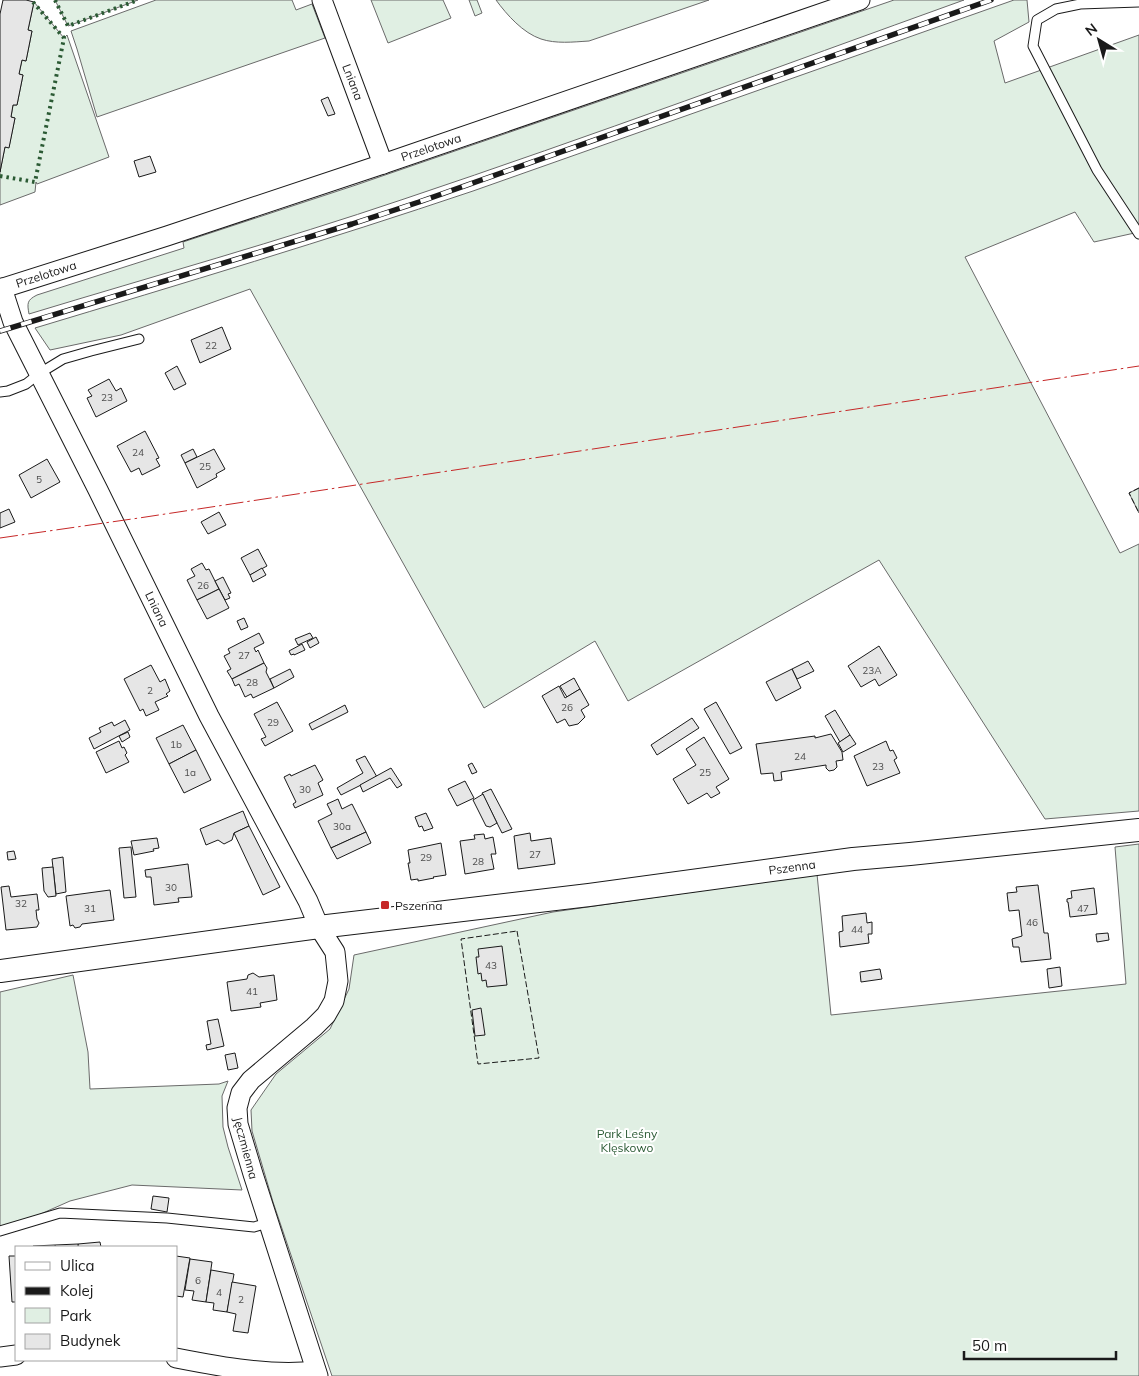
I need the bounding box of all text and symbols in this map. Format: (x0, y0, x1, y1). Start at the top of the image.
north arrow (1074, 15, 1124, 65)
text: N (1082, 19, 1101, 40)
street label: Lniana (339, 62, 367, 102)
street label: Przelotowa (399, 130, 463, 164)
street label: Przelotowa (14, 257, 78, 291)
house number: 22 (205, 339, 217, 352)
house number: 23 (101, 391, 113, 404)
house number: 24 (132, 446, 144, 459)
house number: 25 (199, 460, 211, 473)
house number: 5 (36, 473, 42, 486)
house number: 26 (197, 579, 209, 592)
street label: Lniana (142, 589, 172, 629)
house number: 27 (238, 649, 250, 662)
house number: 23A (862, 664, 882, 677)
house number: 28 (246, 676, 258, 689)
house number: 2 (147, 684, 153, 697)
house number: 26 (561, 701, 573, 714)
house number: 29 (267, 716, 279, 729)
house number: 1b (170, 738, 182, 751)
house number: 24 (794, 750, 806, 763)
house number: 23 (872, 760, 884, 773)
house number: 1a (184, 766, 196, 779)
house number: 25 (699, 766, 711, 779)
house number: 30 (299, 783, 311, 796)
house number: 30a (333, 820, 351, 833)
house number: 27 (529, 848, 541, 861)
house number: 29 (420, 851, 432, 864)
house number: 28 (472, 855, 484, 868)
street label: Pszenna (767, 856, 817, 878)
house number: 30 (165, 881, 177, 894)
house number: 32 (15, 897, 27, 910)
place label: Pszenna (395, 898, 442, 913)
marker: Pszenna (379, 899, 391, 911)
house number: 31 (84, 902, 96, 915)
house number: 47 (1077, 902, 1089, 915)
house number: 46 (1026, 916, 1038, 929)
house number: 44 (851, 923, 863, 936)
house number: 43 (485, 959, 497, 972)
house number: 41 (246, 985, 258, 998)
street label: Jęczmienna (230, 1115, 262, 1181)
park label: Park Leśny Klęskowo (597, 1126, 658, 1155)
legend (15, 1246, 178, 1361)
text: Ulica (60, 1256, 94, 1275)
house number: 6 (195, 1274, 201, 1287)
text: Kolej (60, 1281, 93, 1300)
house number: 4 (216, 1286, 222, 1299)
house number: 2 (238, 1293, 244, 1306)
text: Park (60, 1306, 92, 1325)
scale bar (964, 1328, 1116, 1360)
text: Budynek (60, 1331, 121, 1350)
text: 50 m (972, 1336, 1007, 1355)

